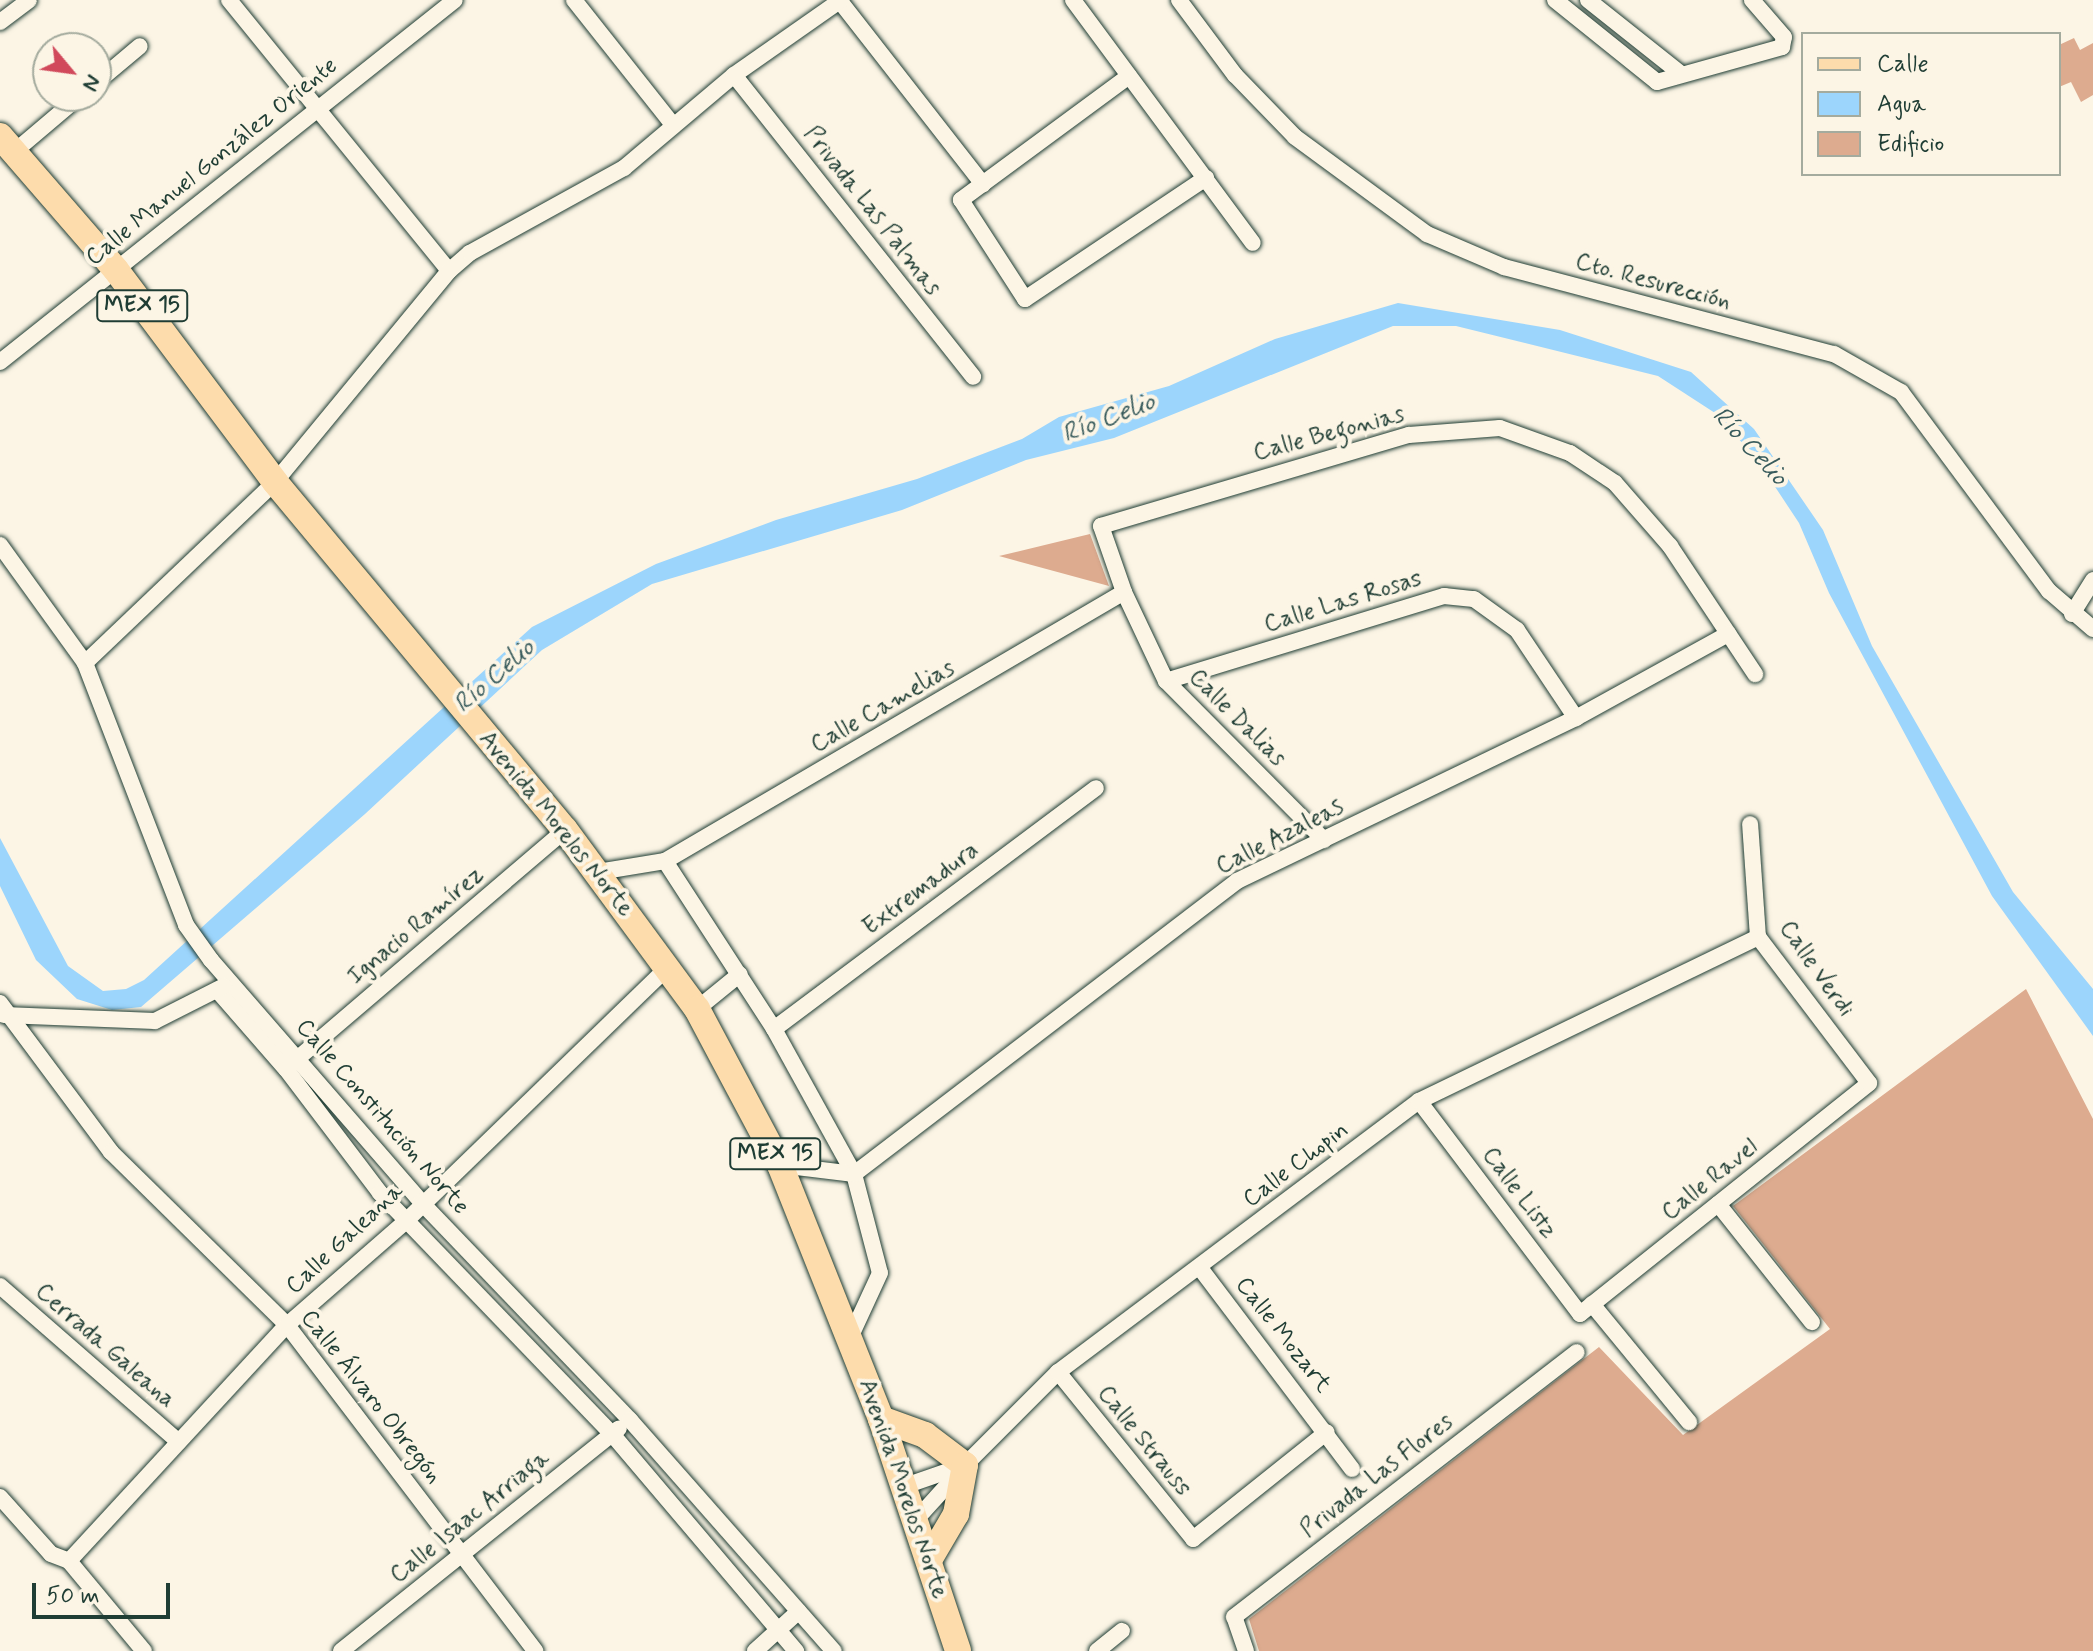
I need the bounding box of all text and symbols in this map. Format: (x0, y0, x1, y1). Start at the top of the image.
north arrow (32, 32, 112, 112)
legend (1801, 32, 2061, 176)
text: Calle (1877, 49, 1929, 80)
street label: Calle Manuel González Oriente (80, 52, 344, 272)
text: N (75, 69, 107, 96)
text: Agua (1877, 89, 1926, 120)
street label: Privada Las Palmas (797, 120, 947, 302)
text: Edificio (1877, 129, 1944, 160)
street label: Cto. Resurección (1572, 247, 1734, 317)
road number: MEX 15 (96, 288, 188, 324)
water label: Río Celio (1058, 387, 1160, 451)
street label: Calle Begonias (1251, 400, 1407, 468)
water label: Río Celio (1704, 401, 1794, 493)
street label: Calle Las Rosas (1263, 565, 1423, 639)
water label: Río Celio (448, 633, 542, 721)
street label: Calle Camelias (807, 655, 959, 759)
street label: Calle Dalias (1183, 664, 1291, 772)
street label: Avenida Morelos Norte (473, 726, 639, 922)
street label: Calle Azaleas (1213, 793, 1347, 881)
street label: Extremadura (857, 836, 985, 942)
street label: Ignacio Ramírez (342, 861, 490, 991)
street label: Calle Verdi (1772, 915, 1860, 1023)
street label: Calle Constitución Norte (291, 1015, 473, 1219)
street label: Calle Chopin (1237, 1116, 1355, 1214)
street label: Calle Ravel (1658, 1134, 1762, 1226)
road number: MEX 15 (729, 1136, 821, 1172)
street label: Calle Listz (1475, 1142, 1563, 1244)
street label: Calle Galeana (281, 1178, 409, 1300)
street label: Calle Mozart (1229, 1271, 1337, 1399)
street label: Cerrada Galeana (27, 1275, 183, 1417)
street label: Calle Álvaro Obregón (294, 1304, 448, 1490)
street label: Avenida Morelos Norte (852, 1377, 954, 1601)
street label: Calle Strauss (1091, 1380, 1197, 1502)
street label: Privada Las Flores (1294, 1406, 1460, 1546)
street label: Calle Isaac Arriaga (381, 1441, 559, 1593)
scale bar (36, 1567, 174, 1617)
text: 50 m (46, 1581, 100, 1612)

